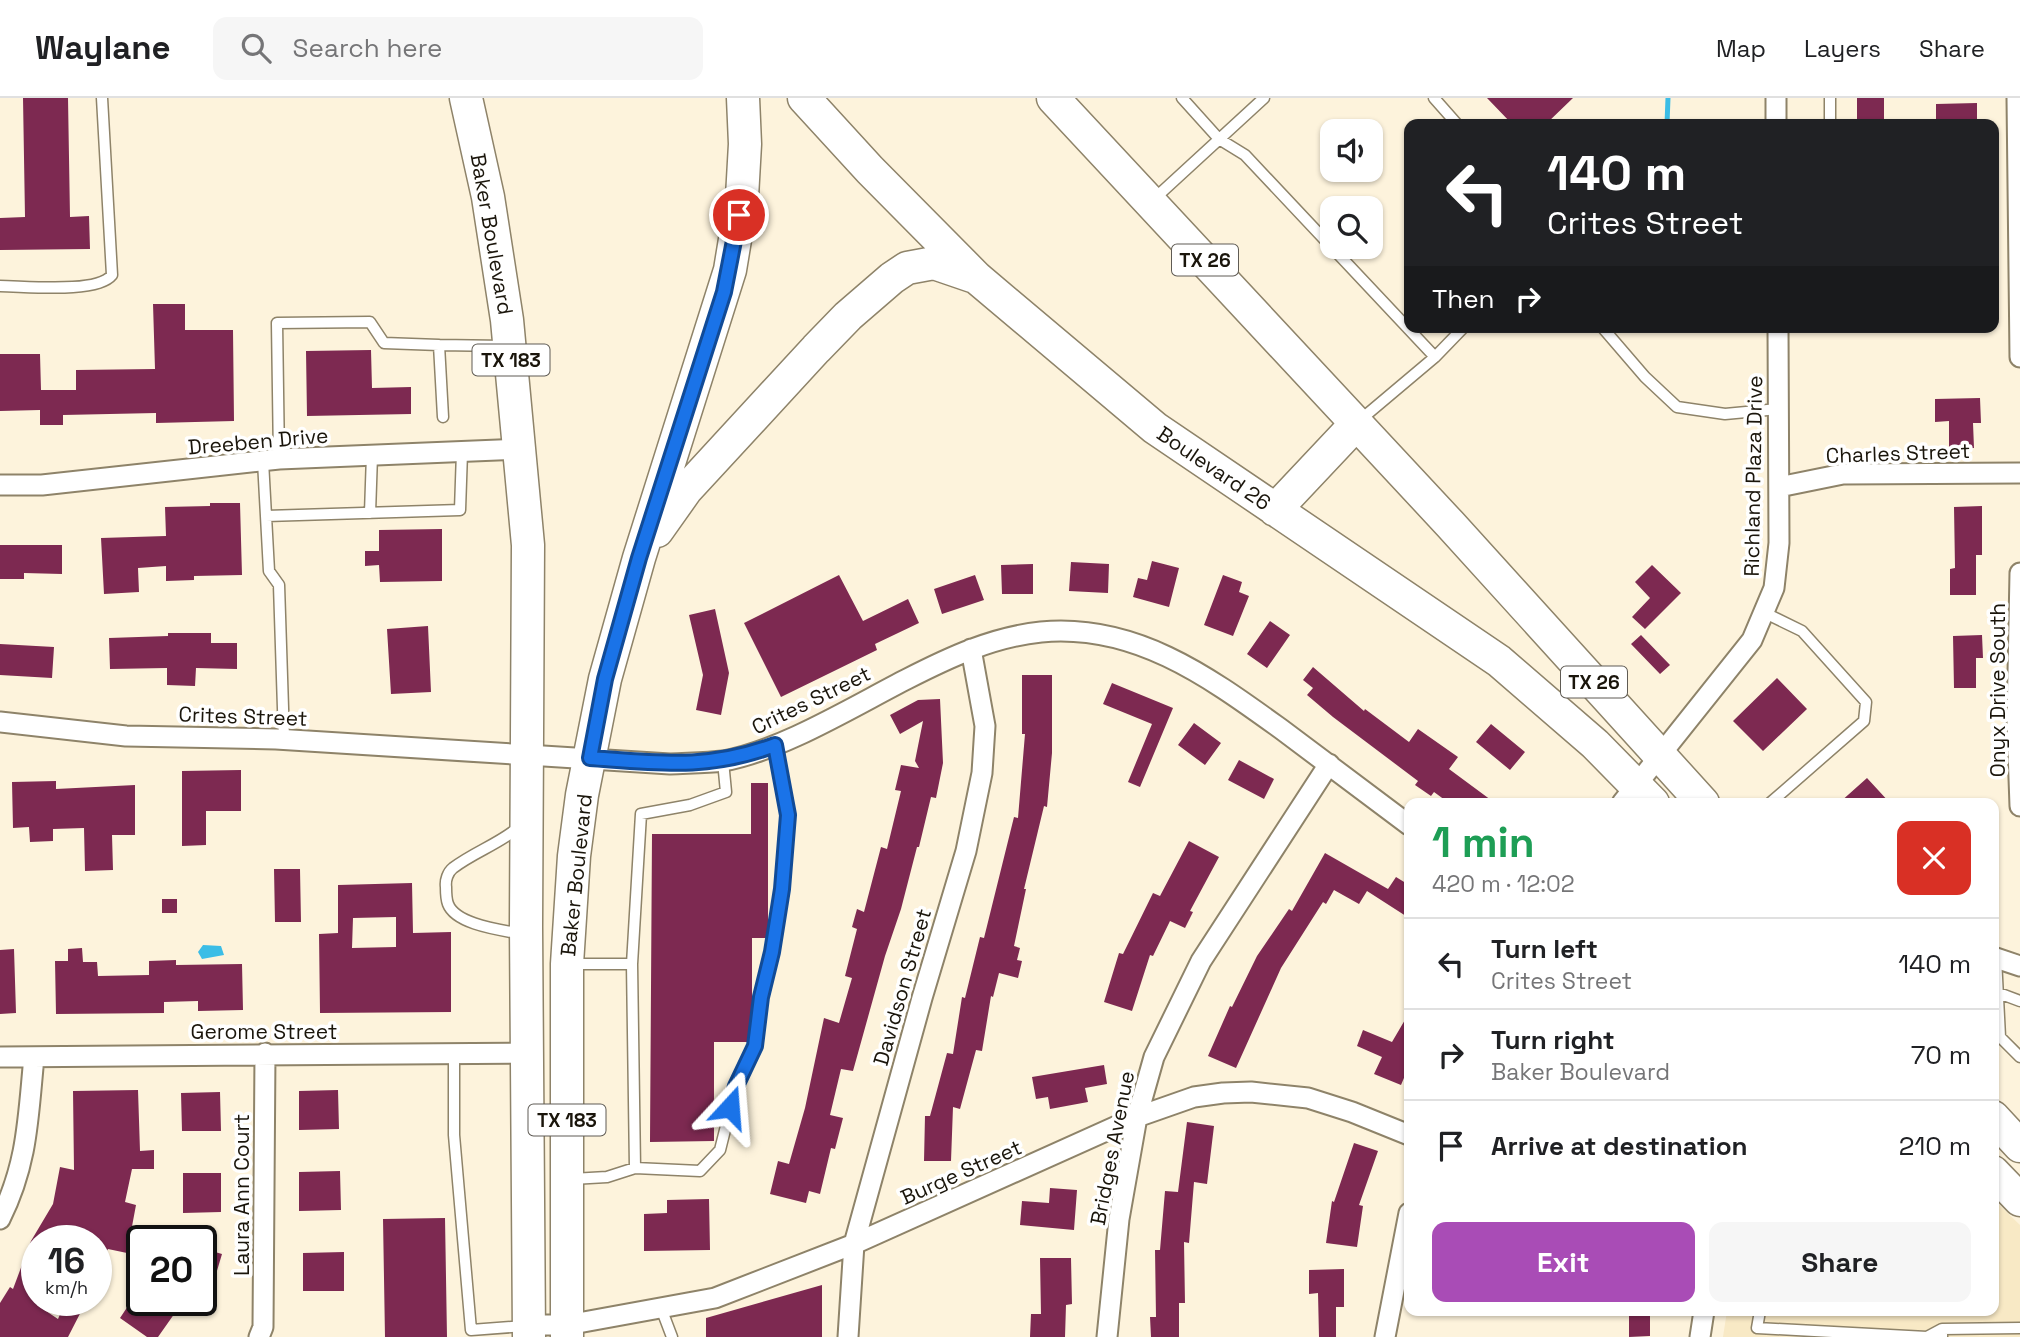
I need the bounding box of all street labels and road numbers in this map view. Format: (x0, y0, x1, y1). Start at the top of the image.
street label: Baker Boulevard (465, 151, 519, 317)
road number: TX 26 (1172, 244, 1238, 276)
road number: TX 183 (472, 344, 550, 376)
street label: Richland Plaza Drive (1738, 375, 1768, 577)
street label: Boulevard 26 (1152, 420, 1276, 516)
street label: Dreeben Drive (187, 421, 329, 461)
street label: Charles Street (1825, 437, 1971, 469)
street label: Onyx Drive South (1984, 603, 2011, 777)
street label: Crites Street (747, 660, 875, 740)
road number: TX 26 (1561, 666, 1627, 698)
street label: Crites Street (178, 700, 308, 732)
street label: Baker Boulevard (554, 792, 598, 958)
street label: Davidson Street (867, 905, 937, 1069)
street label: Gerome Street (191, 1018, 337, 1045)
street label: Bridges Avenue (1084, 1068, 1140, 1228)
road number: TX 183 (528, 1104, 606, 1136)
street label: Laura Ann Court (228, 1114, 255, 1276)
street label: Burge Street (896, 1133, 1026, 1211)

